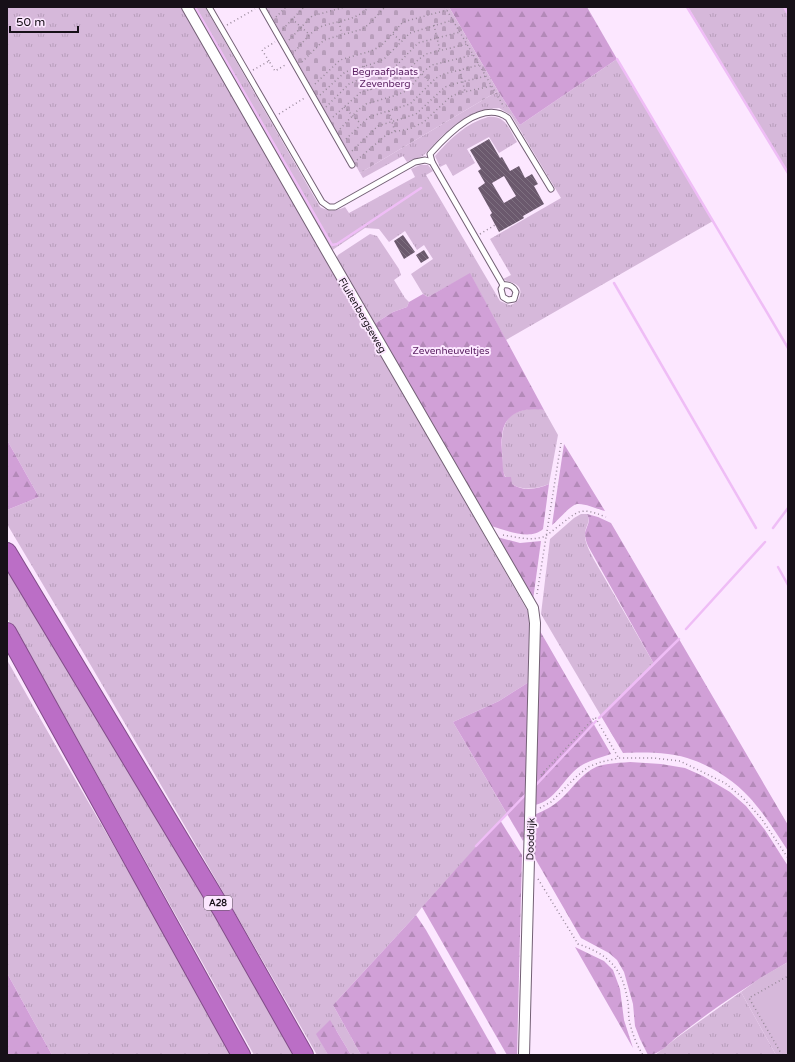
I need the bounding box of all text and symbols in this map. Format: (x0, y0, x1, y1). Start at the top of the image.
scale bar (10, 8, 78, 34)
text: 50 m (16, 15, 45, 29)
park label: Begraafplaats Zevenberg (352, 66, 418, 90)
street label: Fluitenbergseweg (336, 276, 389, 355)
park label: Zevenheuveltjes (412, 345, 490, 357)
street label: Dooddijk (524, 817, 538, 861)
road number: A28 (204, 896, 232, 910)

